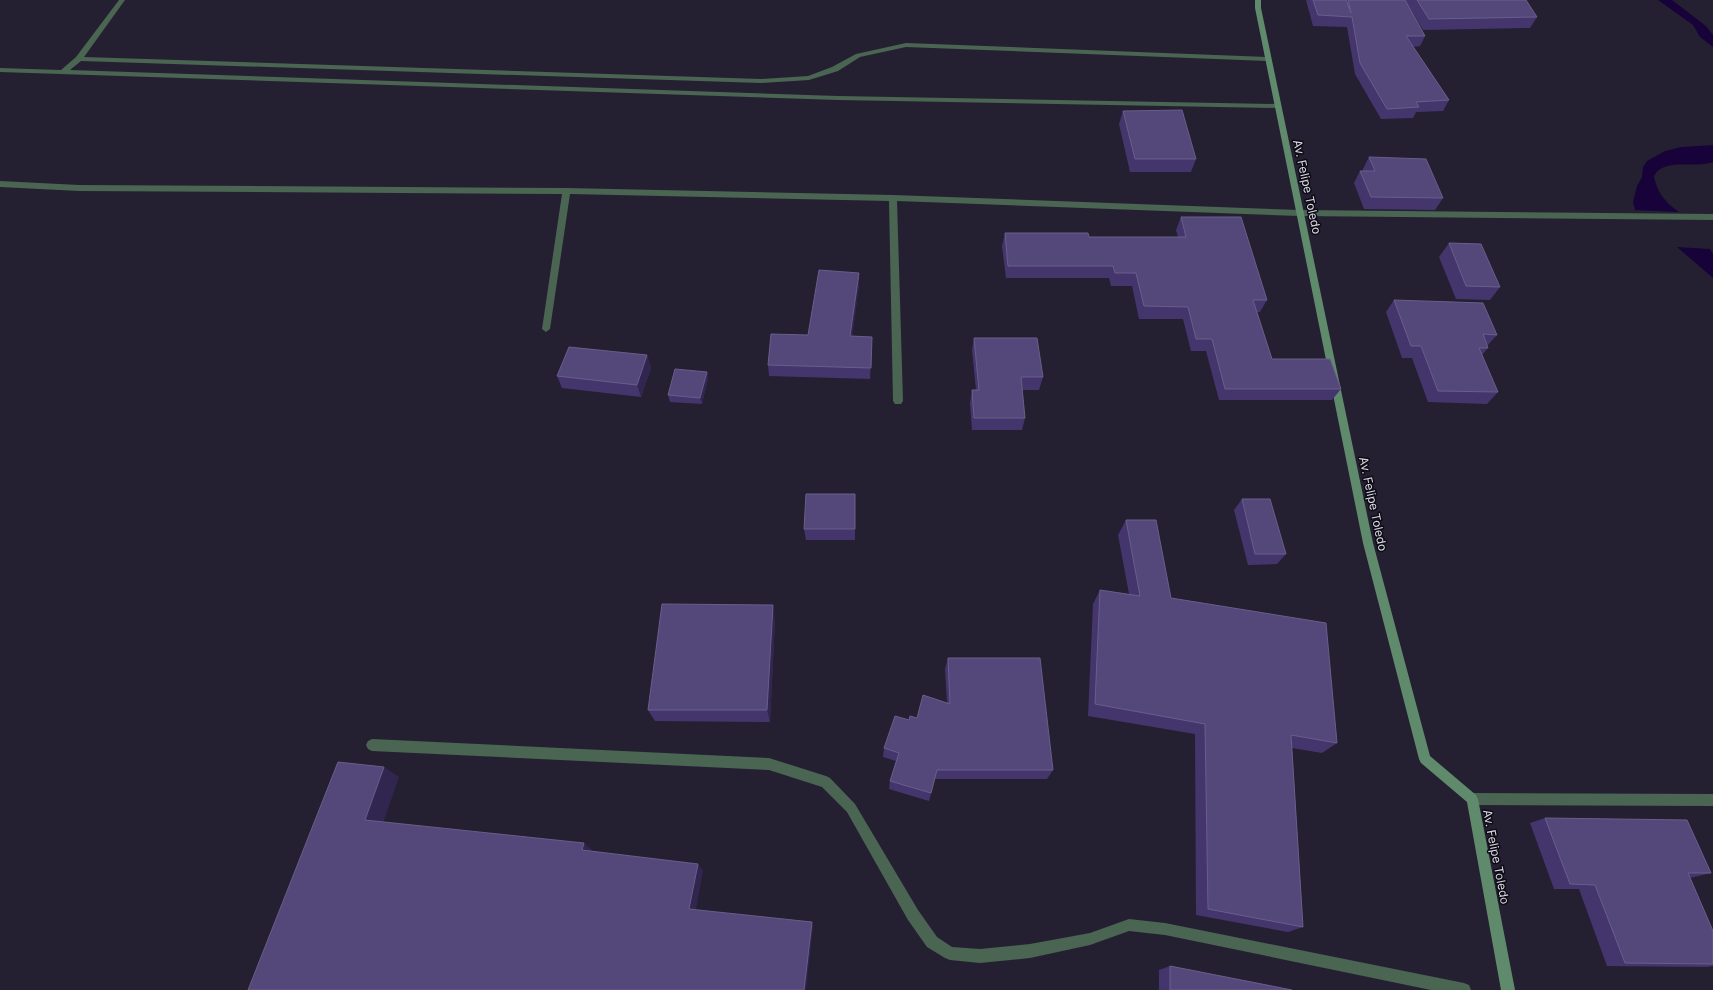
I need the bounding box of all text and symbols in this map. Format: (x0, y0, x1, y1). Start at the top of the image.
street label: Av. Felipe Toledo (1290, 138, 1325, 235)
street label: Av. Felipe Toledo (1356, 455, 1391, 552)
street label: Av. Felipe Toledo (1480, 808, 1513, 906)

